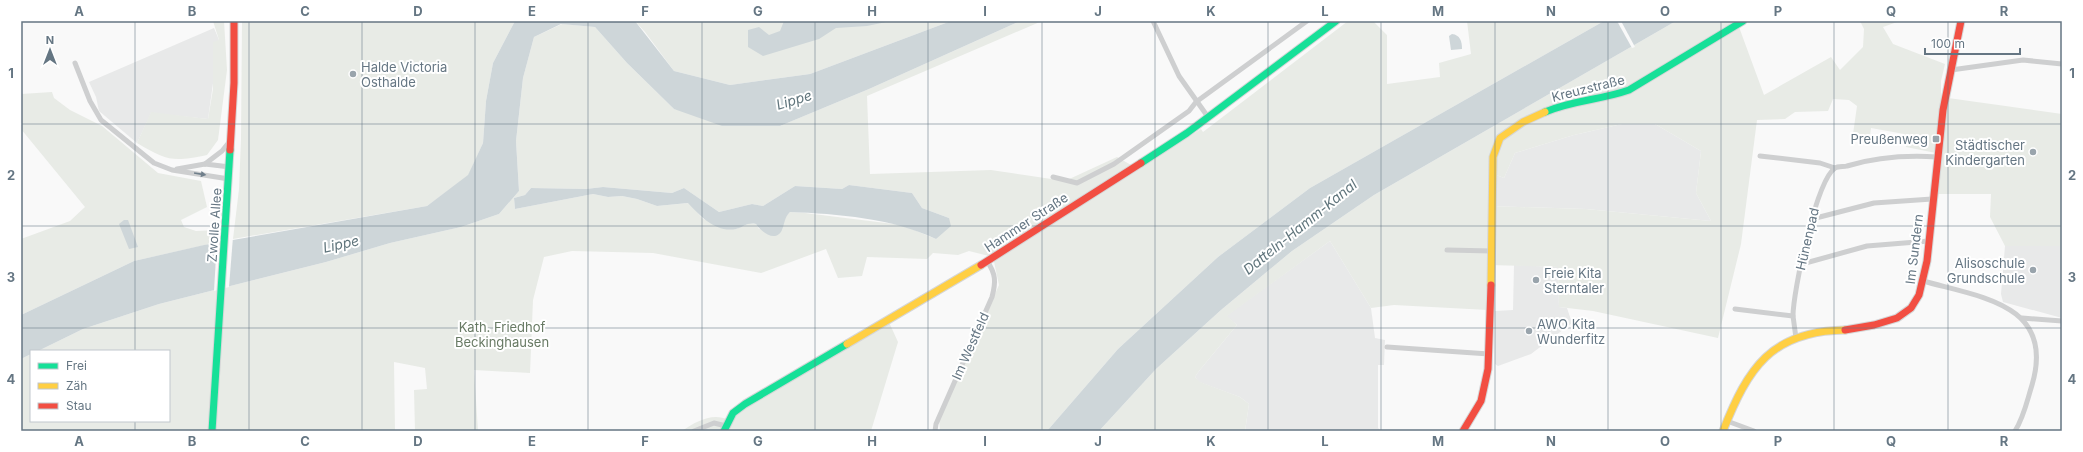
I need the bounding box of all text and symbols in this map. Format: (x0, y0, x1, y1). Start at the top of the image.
text: A (74, 3, 84, 19)
text: B (188, 3, 197, 19)
text: C (300, 3, 310, 19)
text: D (413, 3, 423, 19)
text: E (528, 3, 536, 19)
text: F (641, 3, 649, 19)
text: G (753, 3, 763, 19)
text: H (867, 3, 877, 19)
text: I (983, 3, 987, 19)
text: J (1094, 3, 1102, 19)
text: K (1206, 3, 1216, 19)
text: L (1321, 3, 1329, 19)
text: M (1432, 3, 1444, 19)
text: N (1546, 3, 1556, 19)
text: O (1660, 3, 1670, 19)
text: P (1774, 3, 1782, 19)
text: Q (1886, 3, 1896, 19)
text: R (2000, 3, 2009, 19)
north arrow (30, 30, 70, 70)
scale bar (1925, 30, 2020, 56)
text: N (46, 33, 54, 47)
text: 100 m (1931, 36, 1965, 51)
place label: Halde Victoria Osthalde (361, 59, 447, 90)
text: 1 (8, 65, 14, 81)
text: 1 (2069, 65, 2075, 81)
marker: Halde Victoria Osthalde (348, 69, 358, 79)
street label: Kreuzstraße (1550, 71, 1626, 105)
water label: Lippe (774, 86, 814, 113)
place label: Preußenweg (1851, 131, 1928, 147)
marker: Preußenweg (1931, 134, 1941, 144)
place label: Städtischer Kindergarten (1945, 137, 2025, 168)
marker: Städtischer Kindergarten (2028, 147, 2038, 157)
text: 2 (7, 167, 15, 183)
text: 2 (2068, 167, 2076, 183)
one-way arrow (194, 172, 207, 178)
water label: Datteln-Hamm-Kanal (1239, 175, 1360, 278)
street label: Zwolle Allee (203, 187, 225, 263)
street label: Hammer Straße (981, 189, 1071, 255)
street label: Hünenpad (1792, 206, 1822, 272)
street label: Im Sundern (1902, 213, 1926, 285)
water label: Lippe (321, 231, 361, 256)
place label: Alisoschule Grundschule (1947, 255, 2025, 286)
place label: Freie Kita Sterntaler (1544, 265, 1604, 296)
marker: Alisoschule Grundschule (2028, 265, 2038, 275)
text: 3 (7, 269, 15, 285)
text: 3 (2068, 269, 2076, 285)
marker: Freie Kita Sterntaler (1531, 275, 1541, 285)
street label: Im Westfeld (948, 310, 992, 382)
place label: AWO Kita Wunderfitz (1537, 316, 1605, 347)
park label: Kath. Friedhof Beckinghausen (455, 319, 549, 350)
marker: AWO Kita Wunderfitz (1524, 326, 1534, 336)
legend (30, 350, 170, 422)
text: Frei (66, 358, 87, 373)
text: 4 (7, 371, 16, 387)
text: 4 (2068, 371, 2077, 387)
text: Zäh (66, 378, 87, 393)
text: Stau (66, 398, 92, 413)
text: A (74, 433, 84, 449)
text: B (188, 433, 197, 449)
text: C (300, 433, 310, 449)
text: D (413, 433, 423, 449)
text: E (528, 433, 536, 449)
text: F (641, 433, 649, 449)
text: G (753, 433, 763, 449)
text: H (867, 433, 877, 449)
text: I (983, 433, 987, 449)
text: J (1094, 433, 1102, 449)
text: K (1206, 433, 1216, 449)
text: L (1321, 433, 1329, 449)
text: M (1432, 433, 1444, 449)
text: N (1546, 433, 1556, 449)
text: O (1660, 433, 1670, 449)
text: P (1774, 433, 1782, 449)
text: Q (1886, 433, 1896, 449)
text: R (2000, 433, 2009, 449)

